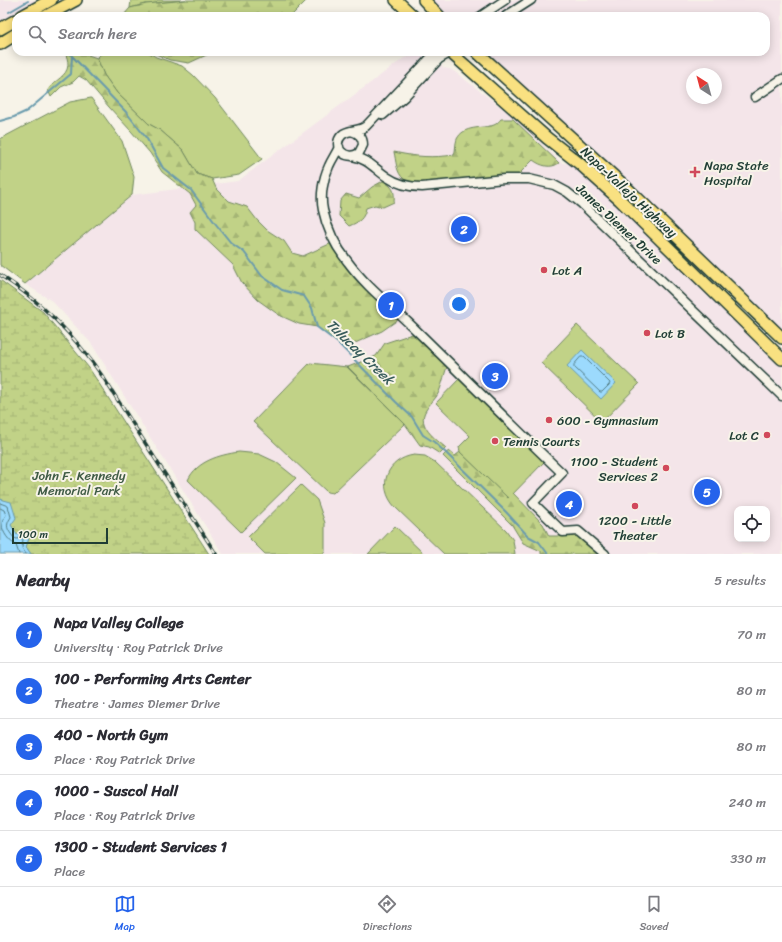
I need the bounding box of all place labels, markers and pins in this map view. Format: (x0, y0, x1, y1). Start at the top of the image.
place label: Napa State Hospital (704, 154, 769, 192)
marker: Napa State Hospital (689, 166, 701, 178)
pin: 2 (451, 214, 477, 244)
place label: Lot A (552, 259, 582, 282)
marker: Lot A (539, 265, 549, 275)
pin: 1 (378, 290, 404, 320)
place label: Lot B (655, 322, 685, 345)
marker: Lot B (642, 328, 652, 338)
pin: 3 (482, 361, 508, 391)
place label: 600 - Gymnasium (557, 409, 659, 432)
marker: 600 - Gymnasium (544, 415, 554, 425)
place label: Lot C (729, 424, 759, 447)
place label: Tennis Courts (503, 430, 581, 453)
marker: Lot C (762, 430, 772, 440)
marker: Tennis Courts (490, 436, 500, 446)
place label: 1100 - Student Services 2 (571, 450, 658, 488)
marker: 1100 - Student Services 2 (661, 463, 671, 473)
pin: 5 (694, 477, 720, 507)
pin: 4 (556, 489, 582, 519)
marker: 1200 - Little Theater (630, 501, 640, 511)
place label: 1200 - Little Theater (598, 509, 672, 547)

